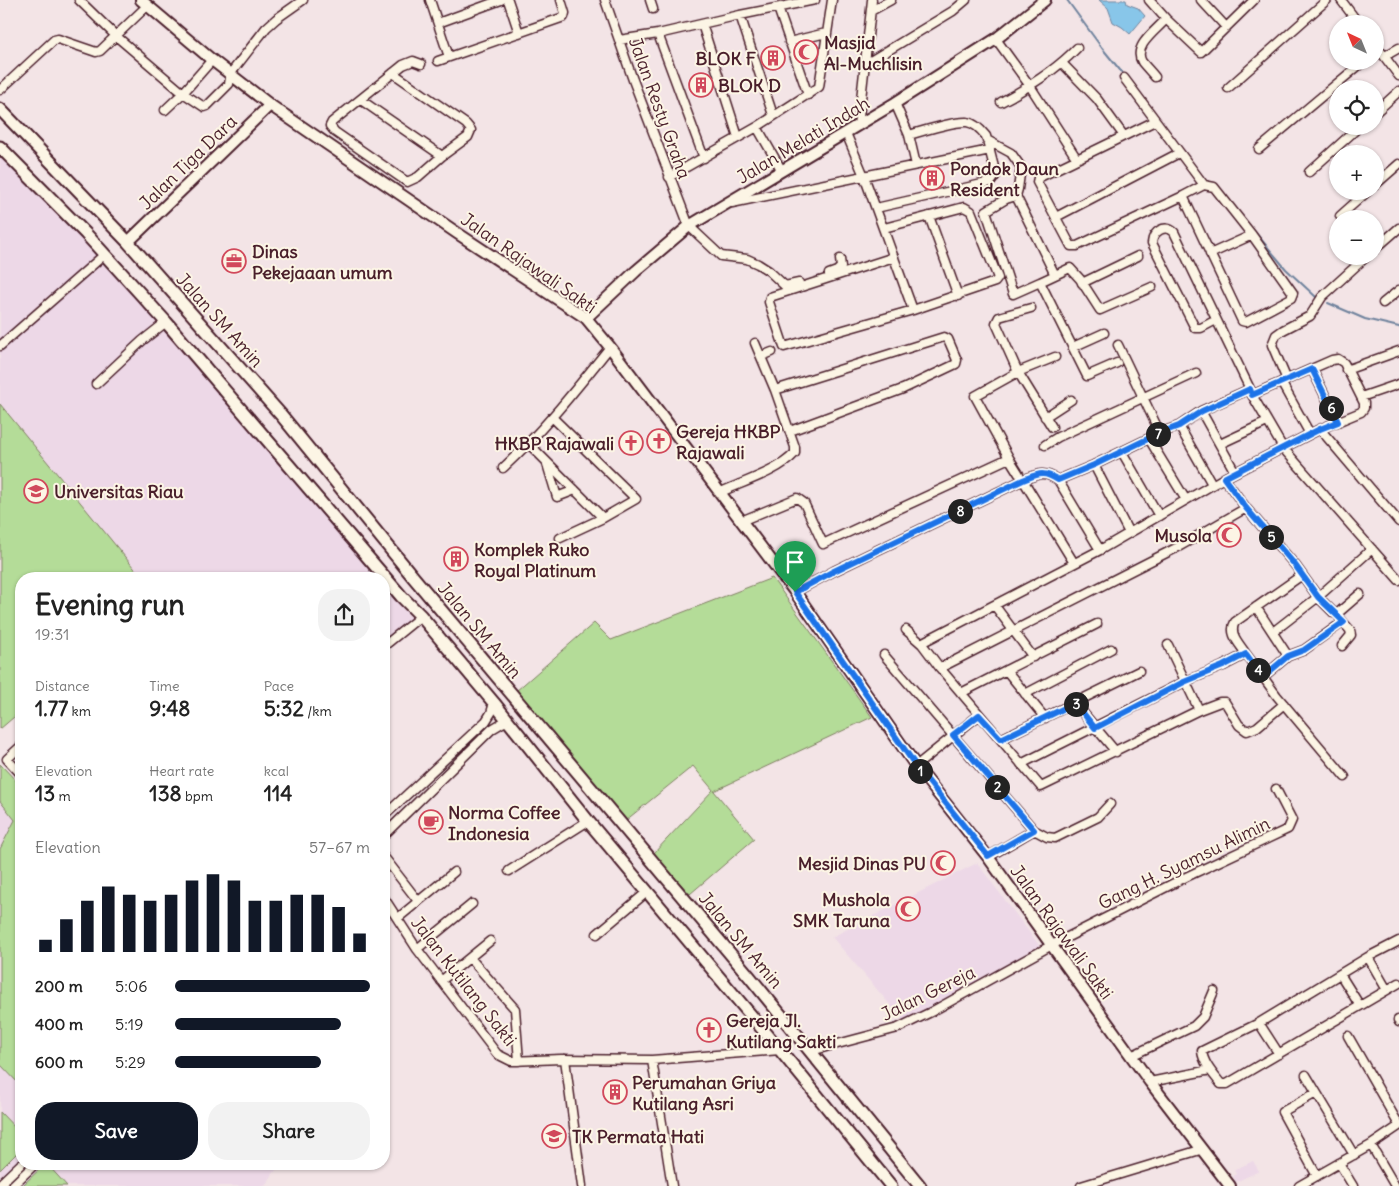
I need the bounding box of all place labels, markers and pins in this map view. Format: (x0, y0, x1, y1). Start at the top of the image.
place label: Masjid Al-Muchlisin (824, 31, 923, 75)
mosque icon: Masjid Al-Muchlisin (793, 39, 819, 65)
building icon: BLOK F (760, 45, 786, 71)
place label: BLOK F (696, 47, 757, 70)
building icon: BLOK D (688, 72, 714, 98)
place label: BLOK D (718, 74, 781, 97)
place label: Pondok Daun Resident (950, 157, 1060, 201)
building icon: Pondok Daun Resident (919, 165, 945, 191)
place label: Dinas Pekejaaan umum (252, 240, 393, 284)
office icon: Dinas Pekejaaan umum (221, 248, 247, 274)
pin: 6 (1318, 396, 1344, 420)
place label: Gereja HKBP Rajawali (676, 420, 781, 464)
pin: 7 (1146, 422, 1170, 446)
church icon: Gereja HKBP Rajawali (646, 428, 672, 454)
church icon: HKBP Rajawali (618, 430, 644, 456)
place label: HKBP Rajawali (495, 432, 614, 455)
school or university icon: Universitas Riau (23, 478, 49, 504)
place label: Universitas Riau (54, 480, 184, 503)
pin: 8 (948, 498, 972, 524)
mosque icon: Musola (1216, 522, 1242, 548)
place label: Musola (1154, 524, 1212, 547)
pin: 5 (1258, 524, 1284, 550)
place label: Komplek Ruko Royal Platinum (474, 538, 596, 582)
pin (774, 541, 816, 592)
building icon: Komplek Ruko Royal Platinum (443, 546, 469, 572)
pin: 4 (1246, 658, 1270, 682)
pin: 3 (1064, 692, 1088, 716)
pin: 1 (908, 758, 932, 784)
pin: 2 (984, 774, 1010, 800)
place label: Norma Coffee Indonesia (448, 801, 561, 845)
cafe icon: Norma Coffee Indonesia (418, 809, 444, 835)
mosque icon: Mesjid Dinas PU (930, 850, 956, 876)
place label: Mesjid Dinas PU (798, 852, 926, 875)
place label: Mushola SMK Taruna (793, 888, 890, 932)
mosque icon: Mushola SMK Taruna (895, 896, 921, 922)
place label: Gereja Jl. Kutilang Sakti (726, 1009, 836, 1053)
church icon: Gereja Jl. Kutilang Sakti (696, 1017, 722, 1043)
place label: Perumahan Griya Kutilang Asri (632, 1071, 776, 1115)
building icon: Perumahan Griya Kutilang Asri (602, 1079, 628, 1105)
school or university icon: TK Permata Hati (541, 1123, 567, 1149)
place label: TK Permata Hati (572, 1125, 704, 1148)

